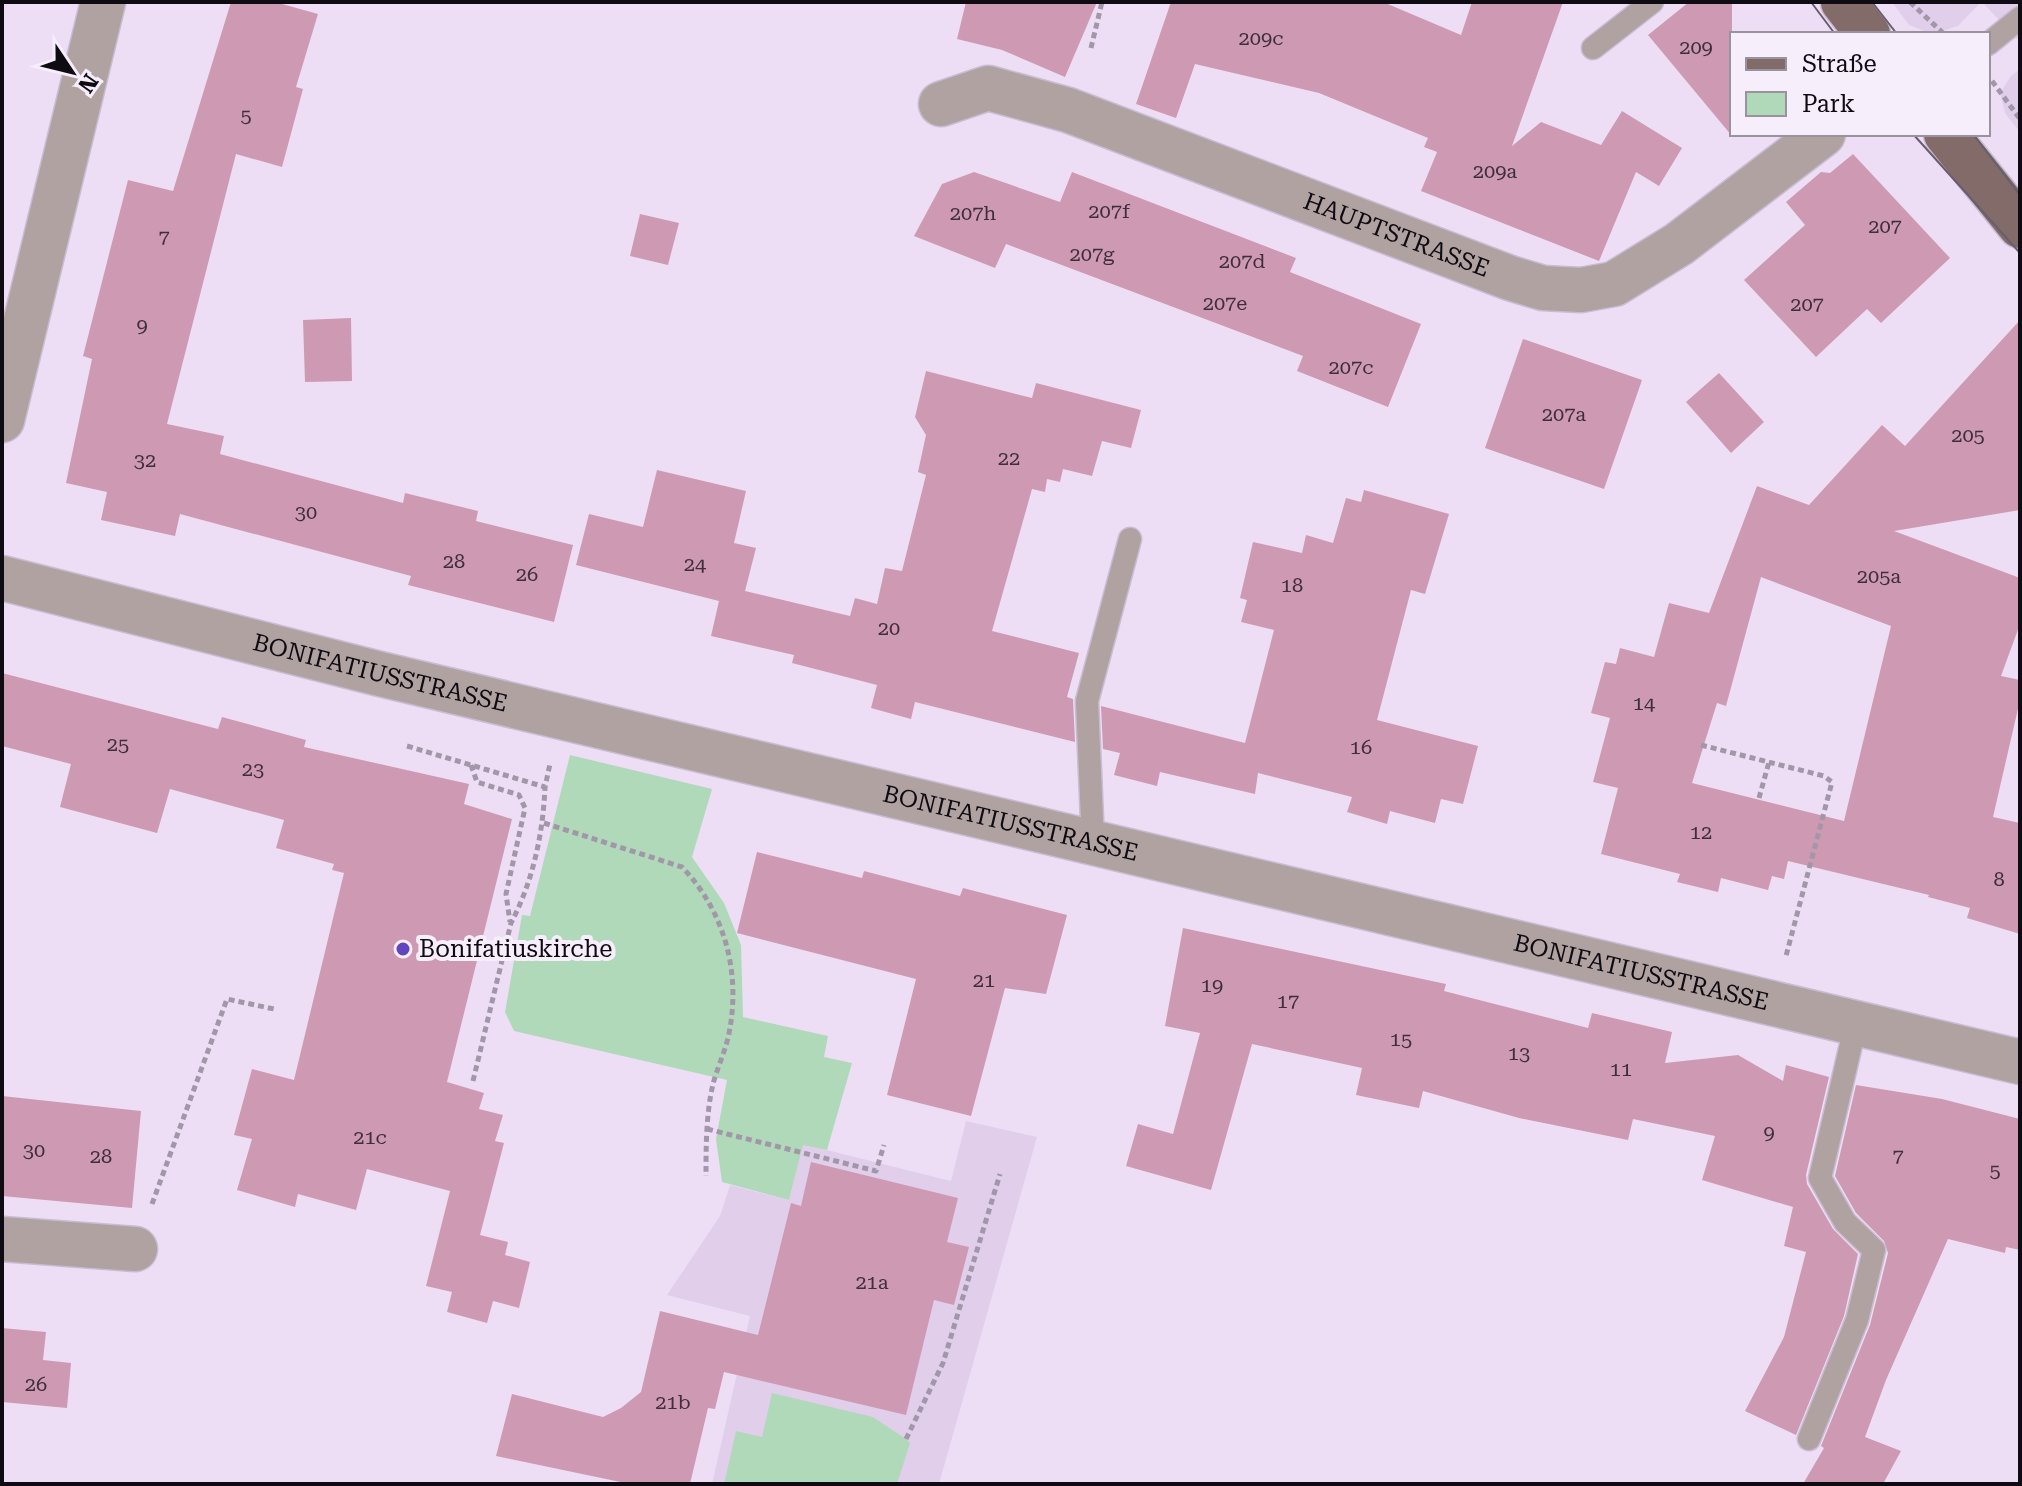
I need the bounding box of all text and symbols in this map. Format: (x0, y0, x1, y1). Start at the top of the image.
house number: 209c (1239, 26, 1283, 50)
north arrow (32, 32, 112, 112)
legend (1730, 32, 1990, 136)
house number: 209 (1679, 35, 1713, 59)
text: Straße (1802, 50, 1877, 78)
text: N (73, 69, 103, 97)
text: Park (1802, 90, 1855, 118)
house number: 5 (240, 103, 252, 127)
house number: 209a (1473, 159, 1517, 183)
street label: HAUPTSTRASSE (1300, 187, 1493, 283)
house number: 207f (1088, 199, 1131, 223)
house number: 207h (950, 201, 996, 225)
house number: 207 (1868, 214, 1902, 238)
house number: 7 (158, 225, 170, 249)
house number: 207g (1070, 242, 1115, 266)
house number: 207d (1219, 249, 1265, 273)
house number: 207e (1203, 291, 1247, 315)
house number: 207 (1790, 292, 1824, 316)
house number: 9 (136, 313, 148, 337)
house number: 207c (1329, 355, 1373, 379)
house number: 207a (1542, 402, 1586, 426)
house number: 205 (1951, 423, 1985, 447)
house number: 22 (998, 446, 1020, 470)
house number: 32 (134, 448, 156, 472)
house number: 30 (295, 500, 317, 524)
house number: 28 (443, 549, 465, 573)
house number: 24 (684, 552, 707, 576)
house number: 26 (516, 562, 538, 586)
house number: 205a (1857, 564, 1901, 588)
house number: 18 (1281, 573, 1303, 597)
house number: 20 (878, 616, 900, 640)
street label: BONIFATIUSSTRASSE (250, 628, 510, 718)
house number: 14 (1633, 691, 1656, 715)
house number: 25 (107, 732, 129, 756)
house number: 16 (1350, 735, 1372, 759)
house number: 23 (242, 757, 264, 781)
street label: BONIFATIUSSTRASSE (880, 779, 1141, 867)
house number: 12 (1690, 820, 1712, 844)
house number: 8 (1993, 867, 2005, 891)
street label: BONIFATIUSSTRASSE (1511, 929, 1772, 1016)
place label: Bonifatiuskirche (419, 935, 612, 963)
marker: Bonifatiuskirche (394, 940, 412, 958)
house number: 21 (973, 968, 995, 992)
house number: 19 (1201, 973, 1223, 997)
house number: 17 (1277, 989, 1299, 1013)
house number: 15 (1390, 1027, 1412, 1051)
house number: 13 (1508, 1041, 1530, 1065)
house number: 11 (1610, 1057, 1632, 1081)
house number: 9 (1763, 1120, 1775, 1144)
house number: 21c (353, 1125, 387, 1149)
house number: 30 (23, 1138, 45, 1162)
house number: 28 (90, 1144, 112, 1168)
house number: 7 (1892, 1144, 1904, 1168)
house number: 5 (1989, 1158, 2001, 1182)
house number: 21a (855, 1270, 889, 1294)
house number: 26 (25, 1372, 47, 1396)
house number: 21b (655, 1390, 691, 1414)

